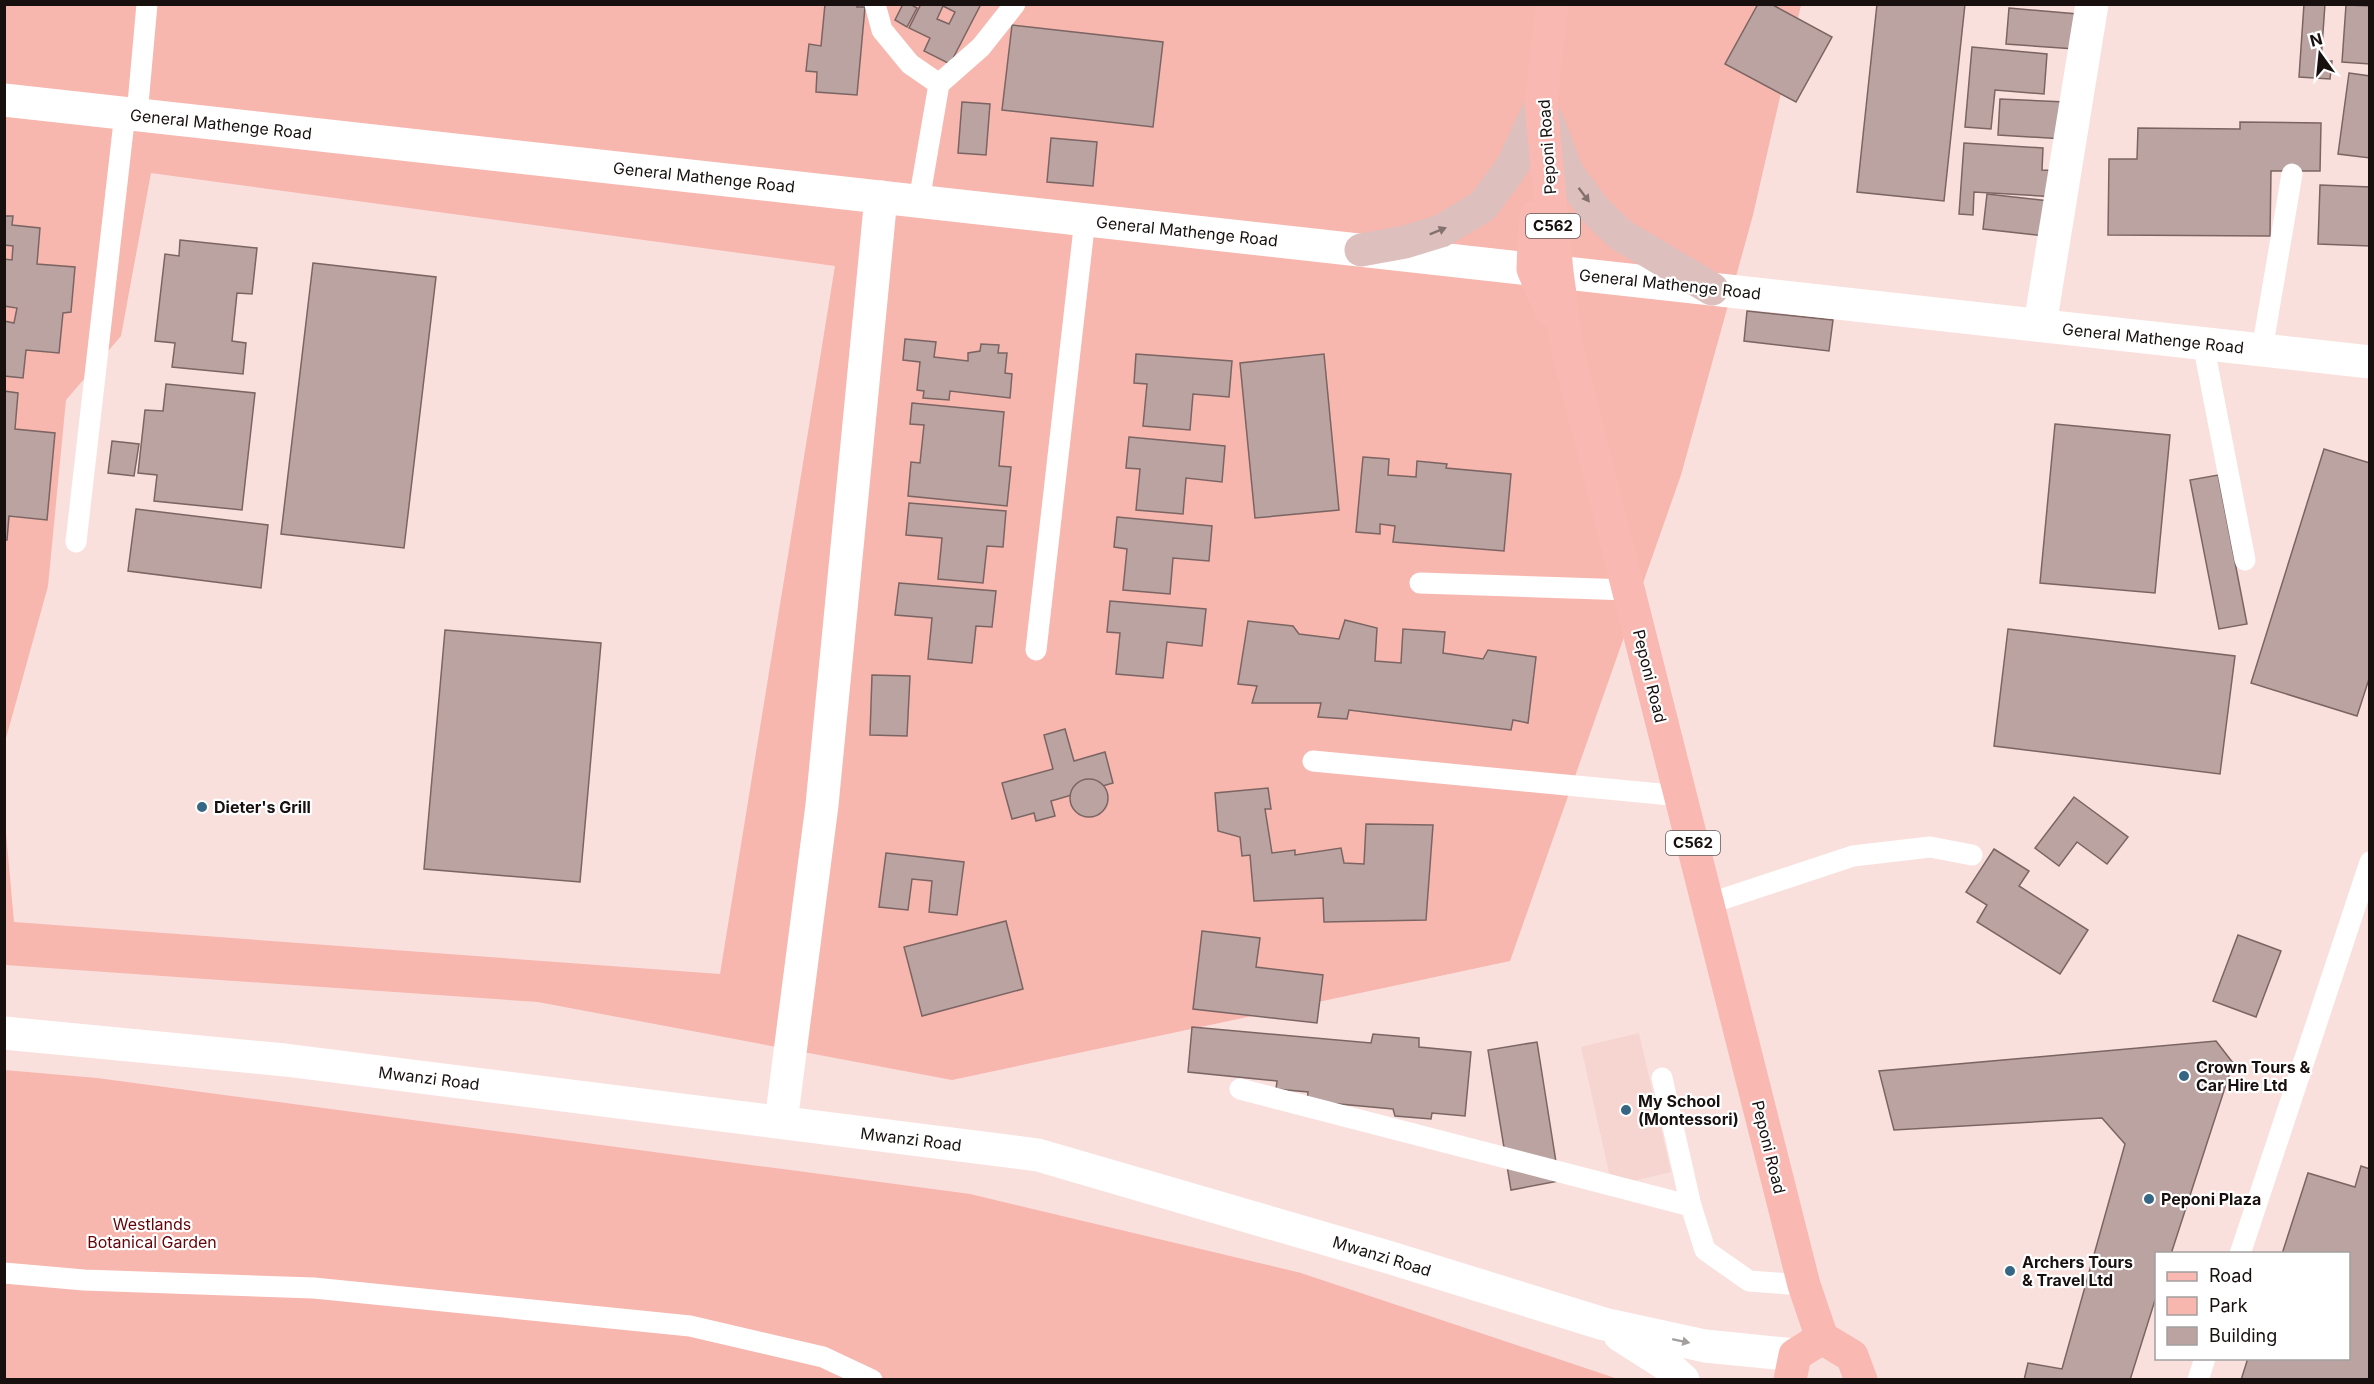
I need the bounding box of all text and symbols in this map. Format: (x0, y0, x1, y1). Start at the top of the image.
north arrow (2290, 24, 2350, 84)
text: N (2308, 28, 2325, 51)
street label: Peponi Road (1534, 99, 1560, 195)
street label: General Mathenge Road (129, 105, 313, 143)
street label: General Mathenge Road (612, 158, 796, 196)
one-way arrow (1577, 187, 1589, 202)
street label: General Mathenge Road (1095, 212, 1279, 250)
road number: C562 (1526, 214, 1580, 238)
one-way arrow (1429, 226, 1447, 235)
street label: General Mathenge Road (1578, 265, 1762, 303)
street label: General Mathenge Road (2061, 319, 2245, 357)
street label: Peponi Road (1629, 627, 1671, 725)
place label: Dieter's Grill (214, 797, 311, 817)
marker: Dieter's Grill (195, 800, 209, 814)
road number: C562 (1666, 831, 1720, 855)
place label: Crown Tours & Car Hire Ltd (2196, 1057, 2310, 1095)
street label: Mwanzi Road (377, 1062, 481, 1094)
marker: Crown Tours & Car Hire Ltd (2177, 1069, 2191, 1083)
place label: My School (Montessori) (1638, 1091, 1739, 1129)
street label: Peponi Road (1748, 1098, 1790, 1196)
marker: My School (Montessori) (1619, 1103, 1633, 1117)
street label: Mwanzi Road (859, 1123, 963, 1155)
place label: Peponi Plaza (2161, 1189, 2261, 1209)
marker: Peponi Plaza (2142, 1192, 2156, 1206)
park label: Westlands Botanical Garden (87, 1214, 217, 1252)
street label: Mwanzi Road (1330, 1232, 1434, 1280)
place label: Archers Tours & Travel Ltd (2022, 1252, 2133, 1290)
legend (2155, 1252, 2350, 1360)
marker: Archers Tours & Travel Ltd (2003, 1264, 2017, 1278)
text: Road (2209, 1265, 2252, 1286)
text: Park (2209, 1295, 2248, 1316)
text: Building (2209, 1325, 2277, 1346)
one-way arrow (1672, 1337, 1691, 1346)

